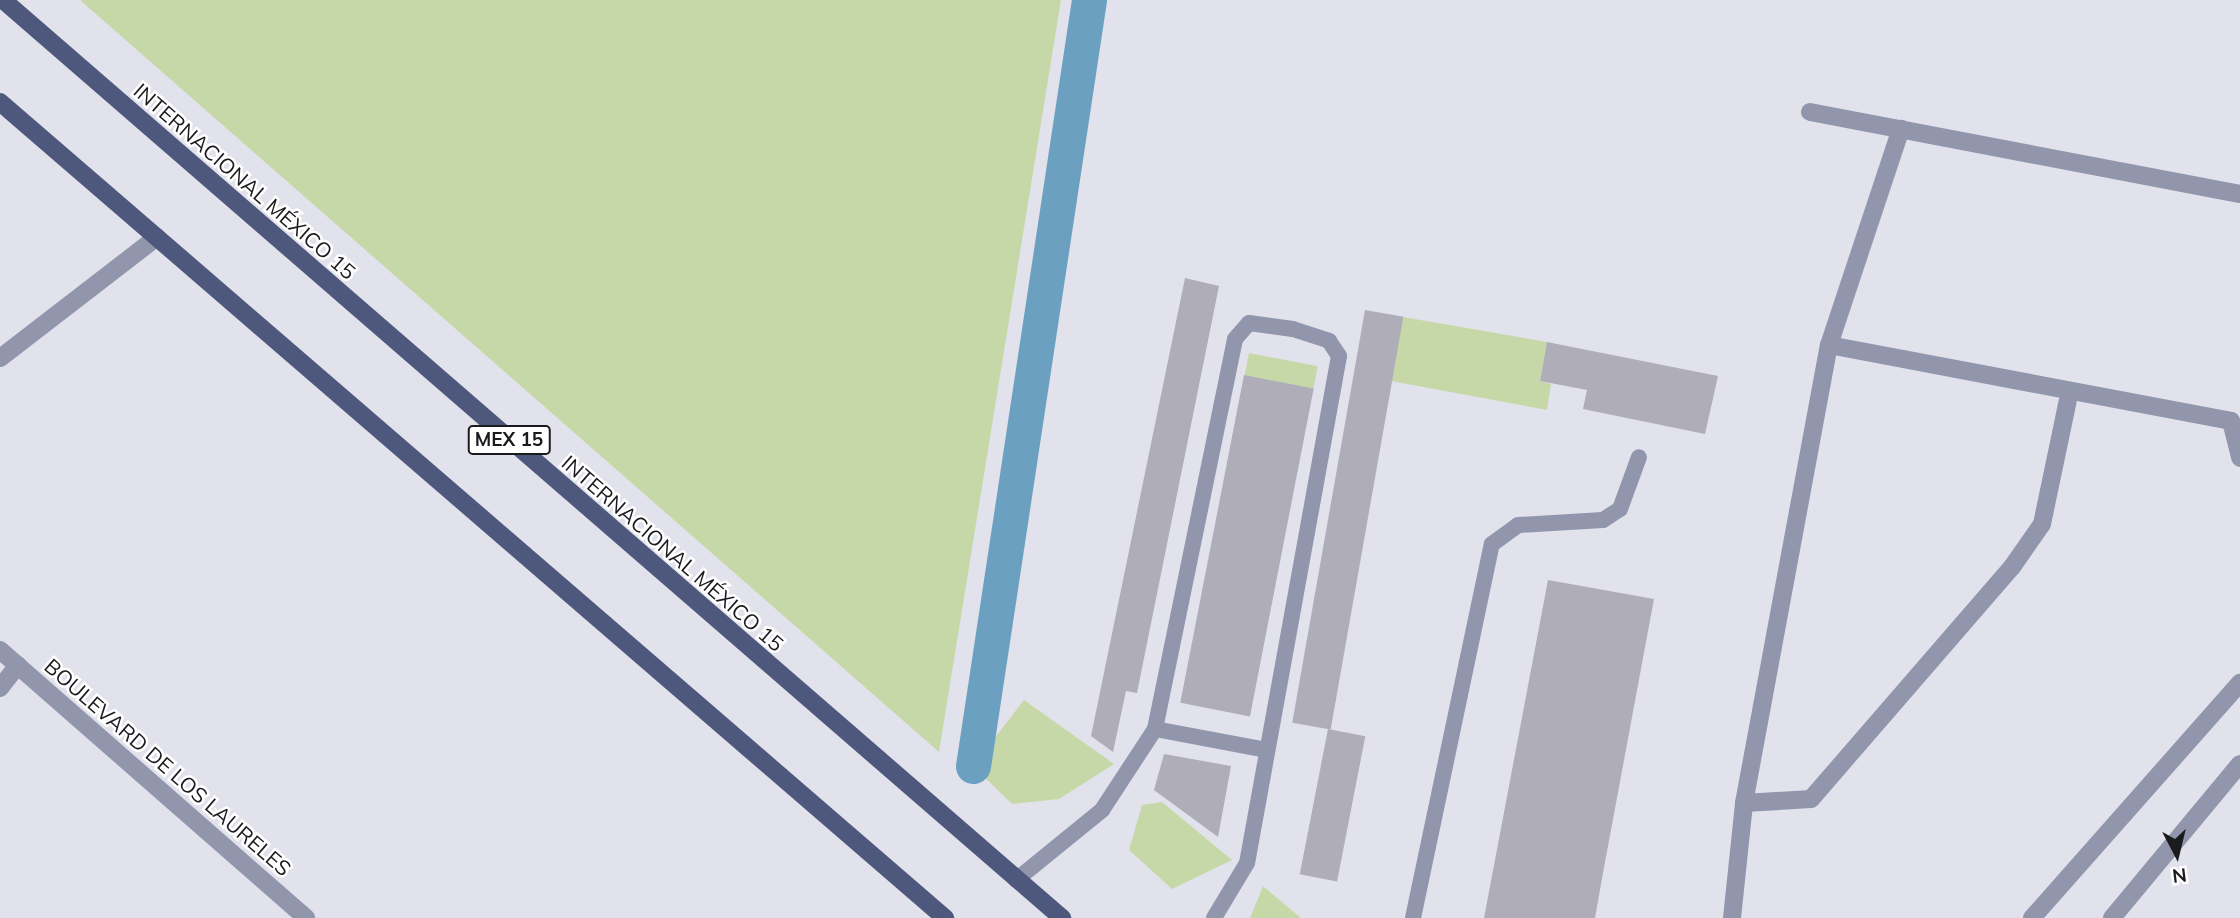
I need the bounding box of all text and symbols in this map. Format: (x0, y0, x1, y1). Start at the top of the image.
street label: INTERNACIONAL MÉXICO 15 (129, 78, 361, 284)
road number: MEX 15 (467, 424, 551, 456)
street label: INTERNACIONAL MÉXICO 15 (557, 450, 789, 656)
street label: BOULEVARD DE LOS LAURELES (40, 653, 296, 881)
north arrow (2142, 820, 2212, 890)
text: N (2171, 863, 2188, 889)

